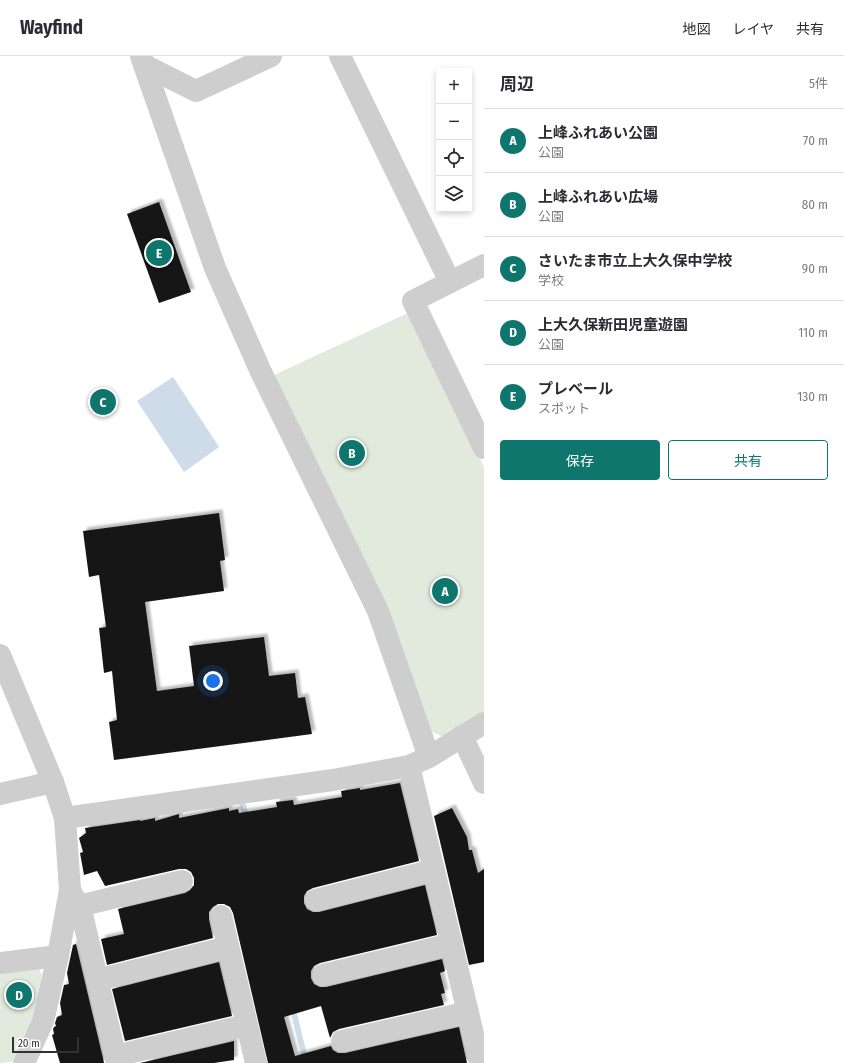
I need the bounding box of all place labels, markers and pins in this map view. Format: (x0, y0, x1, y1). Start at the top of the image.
pin: E (146, 238, 172, 268)
pin: C (90, 387, 116, 417)
pin: B (339, 438, 365, 468)
pin: A (432, 576, 458, 606)
pin: D (6, 980, 32, 1010)

